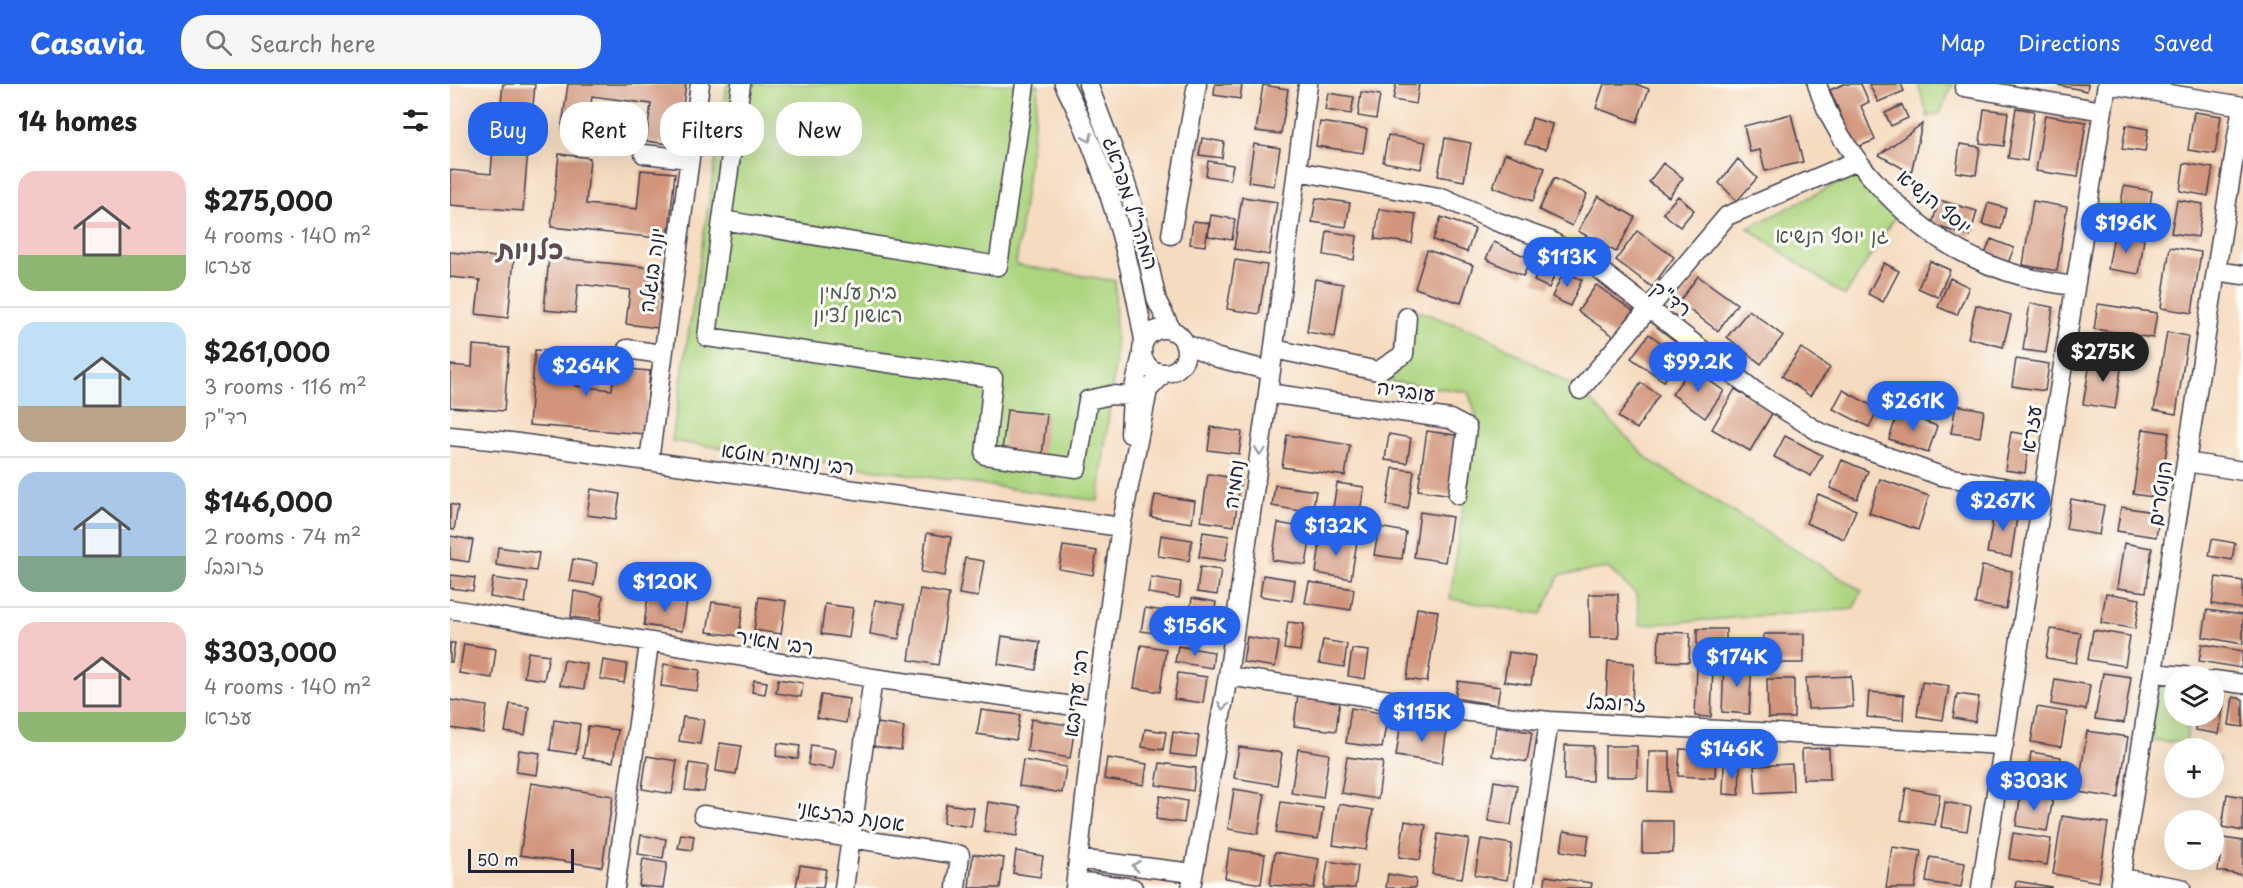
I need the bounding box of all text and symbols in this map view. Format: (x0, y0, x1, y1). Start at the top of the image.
search box (181, 15, 601, 69)
text: Casavia (30, 21, 145, 64)
icon: search (202, 26, 235, 59)
text: Search here (250, 26, 376, 59)
text: Map (1940, 26, 1985, 58)
text: Directions (2018, 26, 2120, 58)
text: Saved (2153, 26, 2213, 58)
text: 14 homes (18, 101, 137, 140)
chip: Buy (468, 102, 548, 156)
chip: Rent (560, 102, 648, 156)
chip: Filters (660, 102, 764, 156)
chip: New (776, 102, 862, 156)
icon: filters (399, 104, 432, 137)
one-way arrow (1081, 131, 1093, 142)
street label: המהר"ל מפראג (1096, 133, 1168, 273)
street label: יוסף הנשיא (1891, 161, 1979, 241)
text: $275,000 (204, 181, 333, 220)
icon: home (66, 195, 138, 267)
pin: $196K (2084, 203, 2168, 254)
text: $196K (2095, 207, 2157, 237)
text: 4 rooms · 140 m² (204, 220, 371, 250)
park label: גן יוסף הנשיא (1775, 220, 1889, 250)
street label: יונה בוגלה (630, 226, 672, 314)
district label: כלניות (495, 229, 563, 268)
pin: $113K (1525, 237, 1609, 288)
text: $113K (1537, 241, 1597, 271)
text: עזרא (204, 250, 252, 280)
street label: רד"ק (1646, 273, 1698, 323)
park label: בית עלמין ראשון לציון (813, 276, 903, 329)
text: $261,000 (204, 332, 330, 371)
pin: $275K (2061, 332, 2145, 383)
text: $275K (2071, 336, 2135, 366)
pin: $99.2K (1649, 342, 1747, 393)
icon: home (66, 346, 138, 418)
pin: $264K (544, 346, 628, 397)
text: $99.2K (1663, 346, 1733, 376)
text: $264K (552, 350, 620, 380)
text: 3 rooms · 116 m² (204, 371, 367, 401)
street label: עובדיה (1375, 371, 1437, 409)
pin: $261K (1871, 381, 1955, 432)
text: $261K (1881, 385, 1945, 415)
text: רד"ק (204, 401, 248, 431)
street label: עזרא (2011, 403, 2049, 455)
street label: רבי נחמיה מוטא (719, 434, 857, 482)
one-way arrow (1255, 446, 1267, 455)
street label: נחמיה (1215, 457, 1251, 511)
street label: הנוטרים (2139, 458, 2179, 528)
pin: $267K (1961, 481, 2045, 532)
text: $146,000 (204, 482, 333, 521)
text: $267K (1970, 485, 2036, 515)
icon: home (66, 496, 138, 568)
pin: $132K (1294, 506, 1378, 557)
text: $132K (1304, 510, 1368, 540)
text: 2 rooms · 74 m² (204, 521, 361, 551)
text: זרובבל (204, 551, 264, 581)
pin: $120K (623, 562, 707, 613)
text: $120K (632, 566, 698, 596)
pin: $156K (1153, 606, 1237, 657)
text: $156K (1163, 610, 1227, 640)
street label: רבי מאיר (734, 620, 816, 662)
text: $303,000 (204, 632, 337, 671)
pin: $174K (1695, 637, 1779, 688)
text: $174K (1706, 641, 1768, 671)
icon: home (66, 646, 138, 718)
street label: רבי עקיבא (1055, 647, 1095, 739)
map controls (2164, 666, 2224, 870)
button: layers (2164, 666, 2224, 726)
text: 4 rooms · 140 m² (204, 671, 371, 701)
street label: זרובבל (1585, 685, 1647, 719)
pin: $115K (1380, 692, 1464, 743)
text: $115K (1393, 696, 1451, 726)
text: עזרא (204, 701, 252, 731)
one-way arrow (1217, 701, 1229, 711)
pin: $146K (1690, 729, 1774, 780)
text: $146K (1700, 733, 1764, 763)
button: + (2164, 738, 2224, 798)
pin: $303K (1992, 761, 2076, 812)
text: $303K (2000, 765, 2068, 795)
street label: אסנת ברזאני (795, 792, 907, 838)
button: − (2164, 810, 2224, 870)
scale bar (468, 846, 574, 874)
text: 50 m (477, 847, 518, 871)
one-way arrow (1131, 860, 1140, 873)

